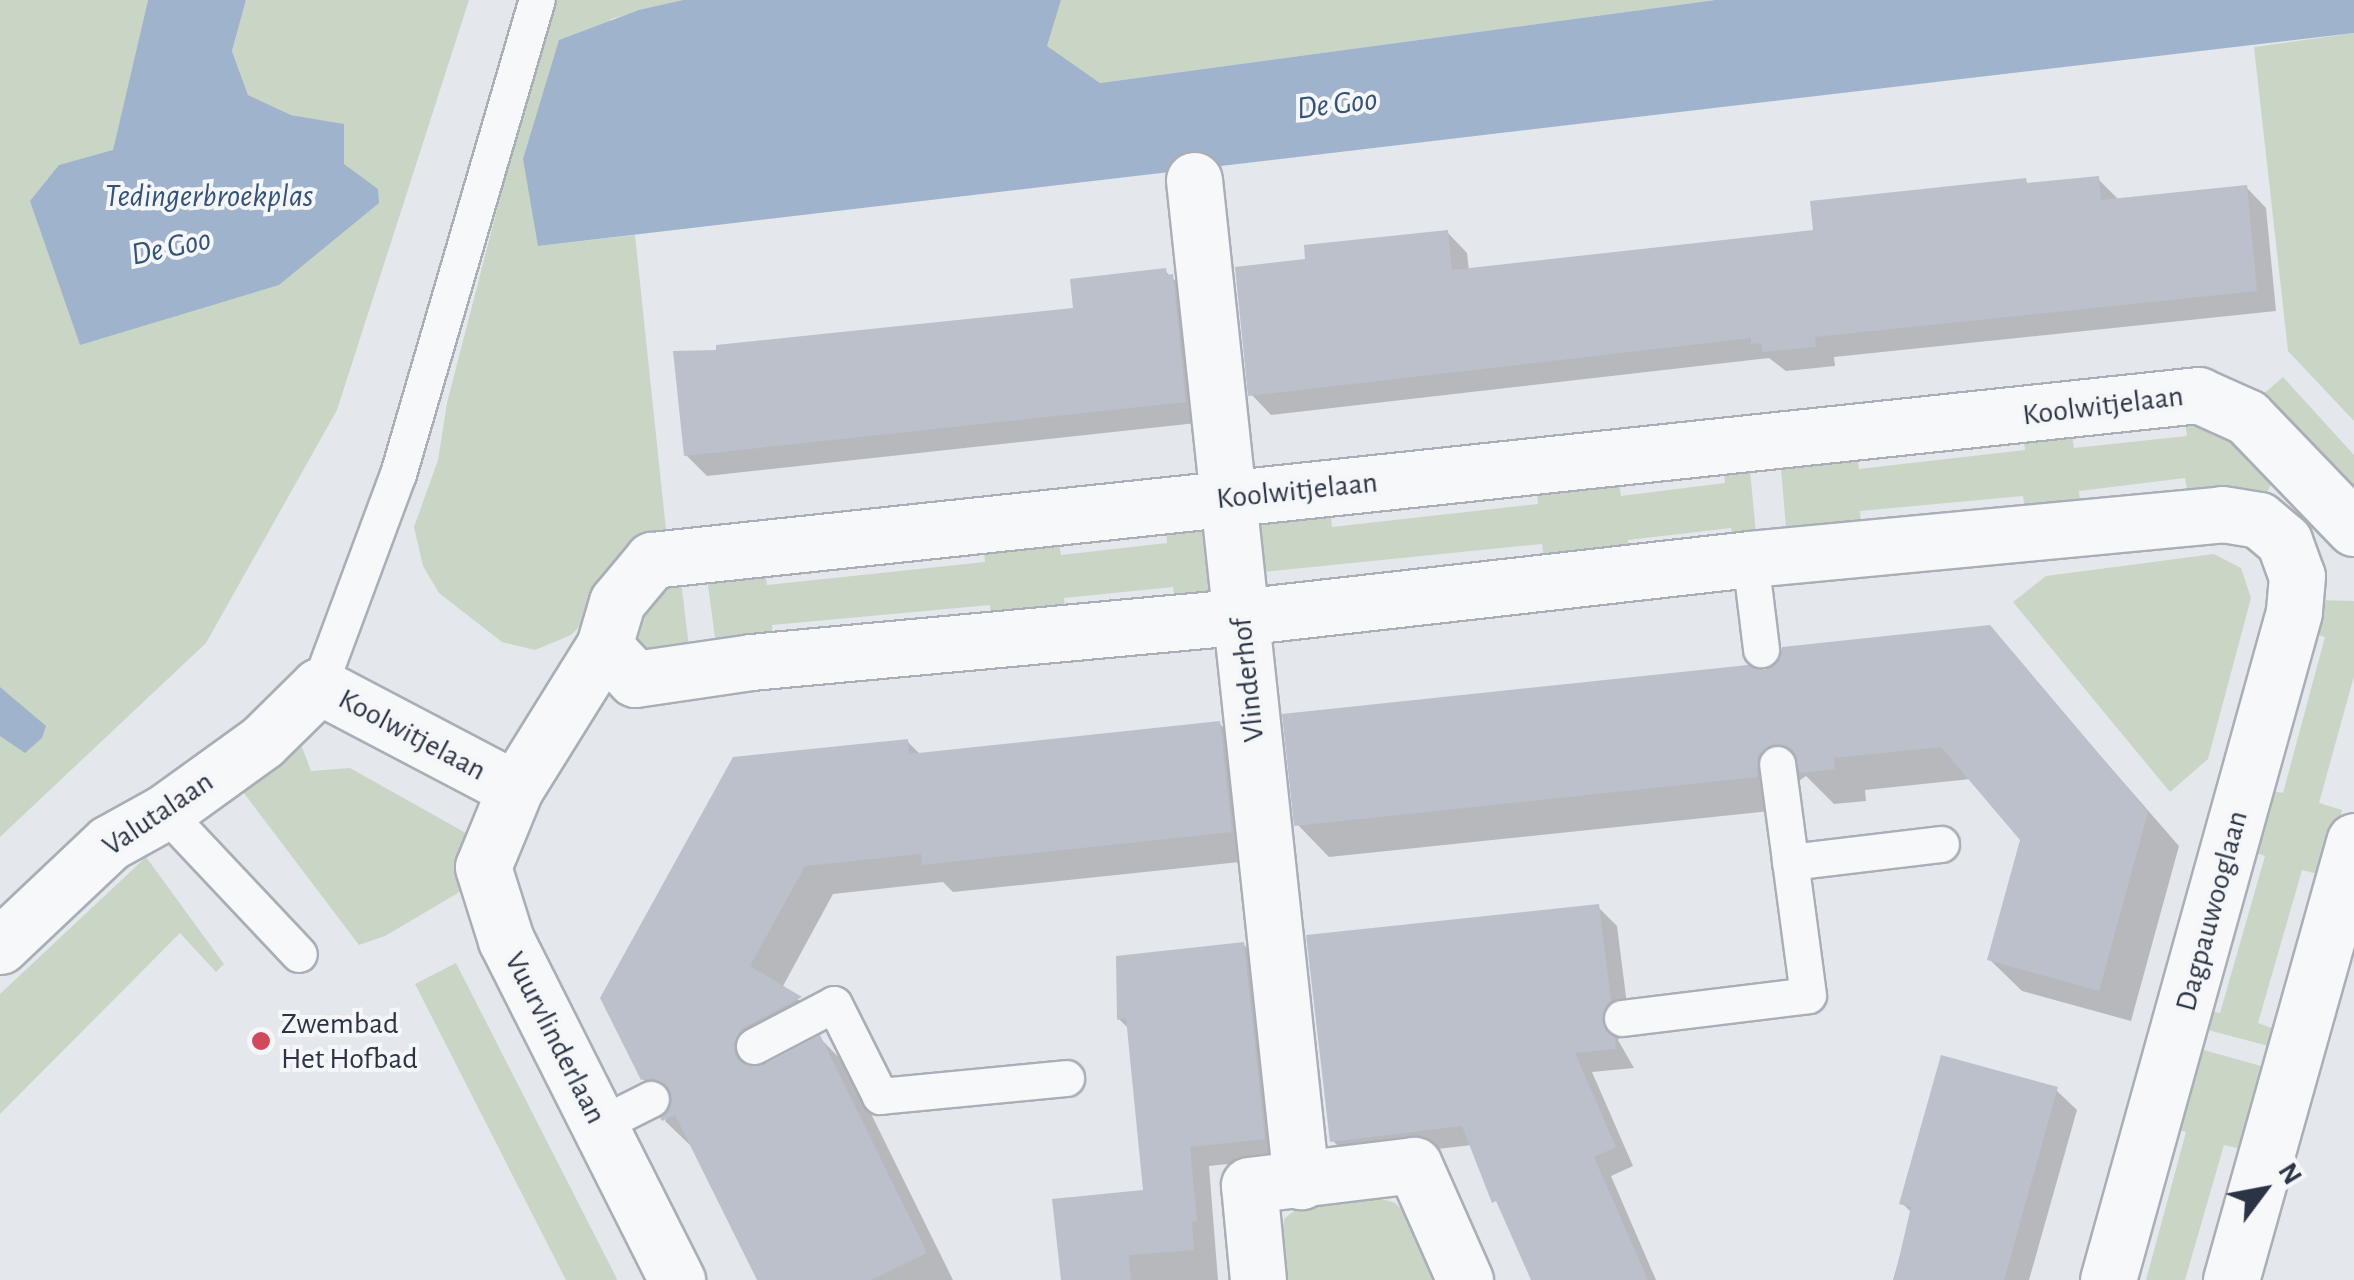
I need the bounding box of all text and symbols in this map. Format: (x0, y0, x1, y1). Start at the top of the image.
water label: De Goo (1295, 80, 1379, 128)
water label: Tedingerbroekplas (105, 177, 313, 215)
water label: De Goo (128, 220, 214, 274)
street label: Koolwitjelaan (2021, 378, 2185, 434)
street label: Koolwitjelaan (1215, 465, 1379, 517)
street label: Vlinderhof (1224, 616, 1272, 744)
street label: Koolwitjelaan (332, 681, 492, 789)
street label: Valutalaan (96, 764, 220, 864)
street label: Dagpauwooglaan (2168, 807, 2256, 1015)
street label: Vuurvlinderlaan (496, 946, 614, 1130)
place label: Zwembad Het Hofbad (281, 1006, 418, 1076)
marker: Zwembad Het Hofbad (250, 1030, 272, 1052)
north arrow (2214, 1140, 2314, 1240)
text: N (2272, 1158, 2306, 1190)

